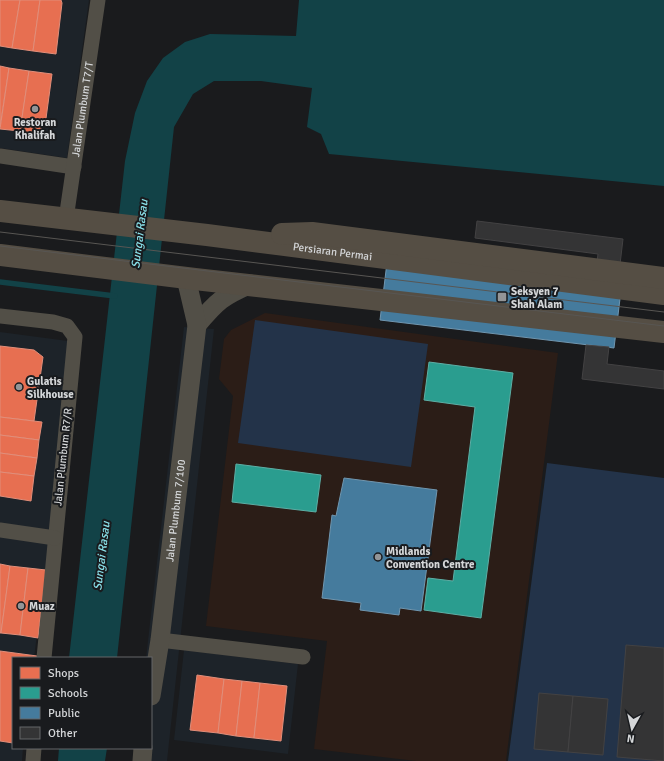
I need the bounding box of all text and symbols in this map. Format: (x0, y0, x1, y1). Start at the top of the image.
street label: Jalan Plumbum T7/T (69, 60, 96, 158)
marker: Restoran Khalifah (30, 104, 40, 114)
place label: Restoran Khalifah (14, 116, 56, 142)
water label: Sungai Rasau (128, 197, 152, 269)
street label: Persiaran Permai (292, 240, 373, 263)
place label: Seksyen 7 Shah Alam (511, 285, 562, 311)
marker: Seksyen 7 Shah Alam (496, 291, 508, 303)
place label: Gulatis Silkhouse (27, 375, 74, 401)
marker: Gulatis Silkhouse (14, 382, 24, 392)
street label: Jalan Plumbum R7/R (51, 407, 75, 507)
street label: Jalan Plumbum 7/100 (163, 459, 188, 563)
water label: Sungai Rasau (90, 519, 114, 591)
place label: Midlands Convention Centre (386, 545, 475, 571)
marker: Midlands Convention Centre (373, 552, 383, 562)
place label: Muaz (29, 600, 55, 613)
marker: Muaz (16, 601, 26, 611)
legend (12, 657, 152, 749)
text: Shops (48, 666, 79, 681)
text: Schools (48, 686, 88, 701)
text: Public (48, 706, 80, 721)
north arrow (612, 709, 652, 749)
text: Other (48, 726, 78, 741)
text: N (626, 731, 635, 745)

